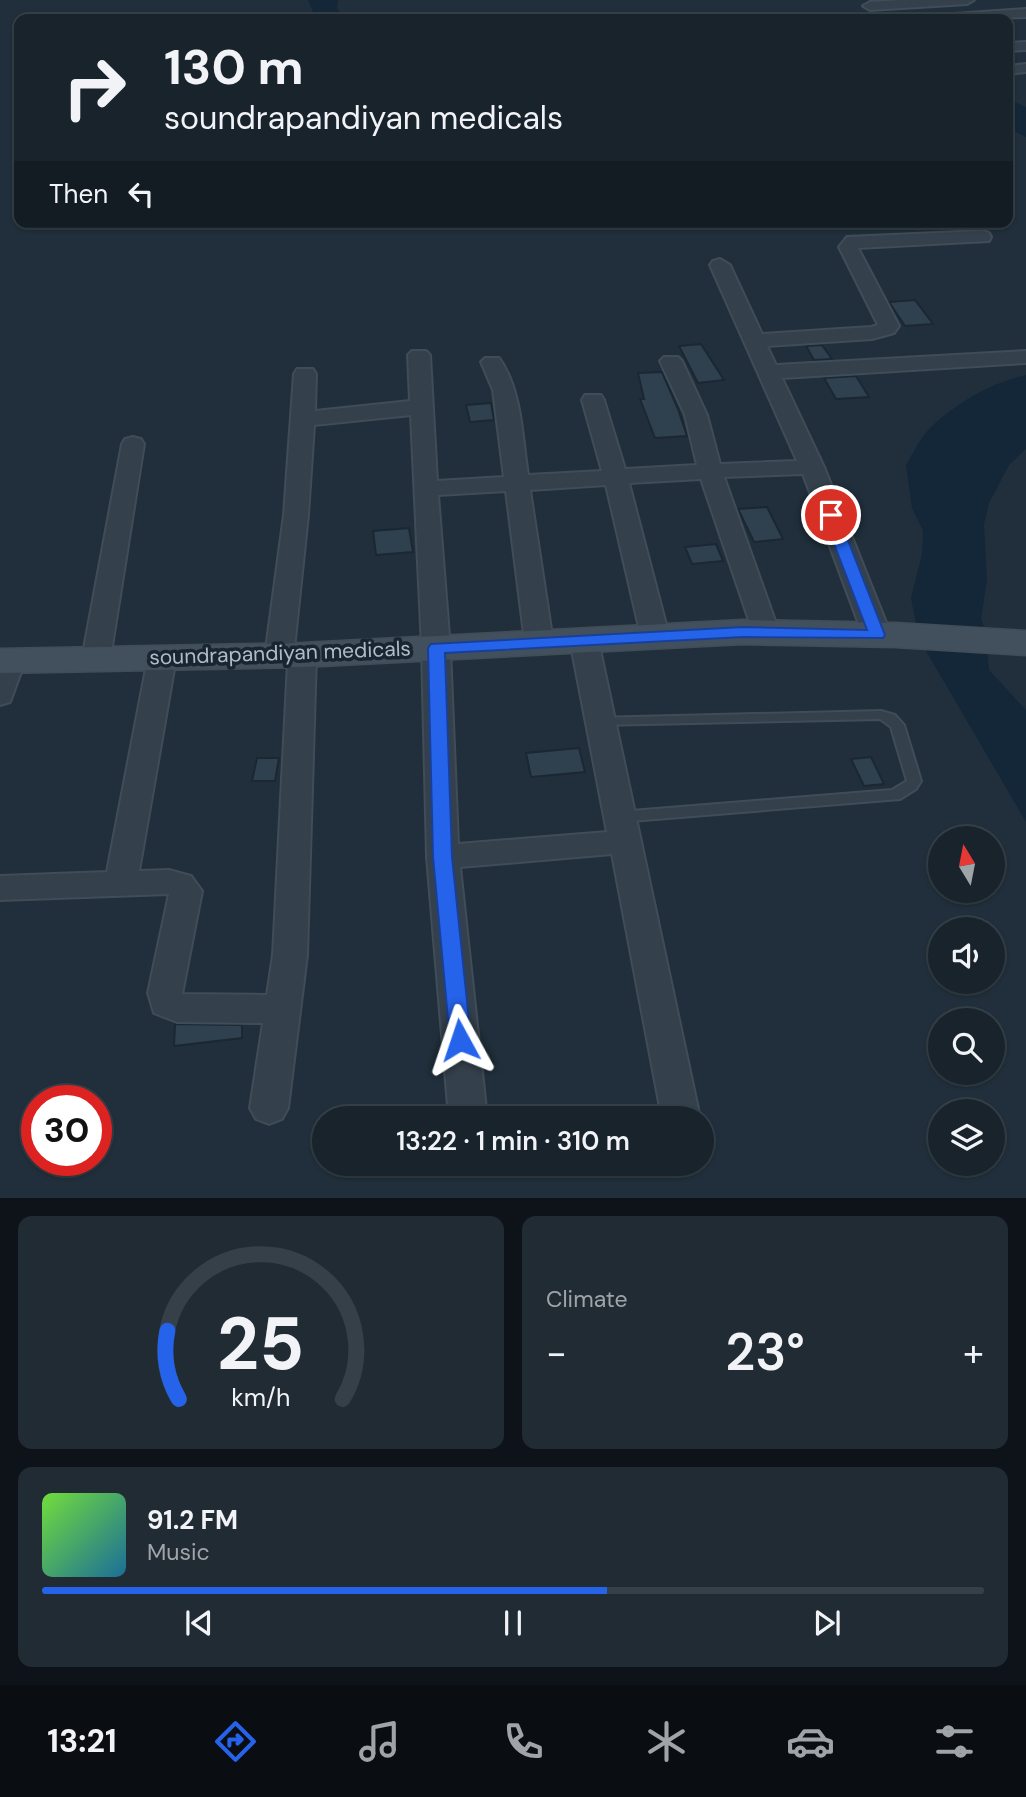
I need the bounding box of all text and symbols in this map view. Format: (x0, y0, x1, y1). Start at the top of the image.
text: 130 m (164, 35, 304, 99)
icon: right (49, 42, 140, 133)
text: soundrapandiyan medicals (164, 97, 563, 139)
icon: left (122, 175, 160, 213)
text: Then (49, 177, 108, 211)
pin (801, 485, 861, 545)
icon: arrive (812, 496, 850, 534)
street label: soundrapandiyan medicals (149, 634, 411, 672)
north arrow (928, 826, 1004, 903)
map controls (928, 826, 1005, 1176)
button: sound (928, 917, 1005, 994)
position arrow (423, 1003, 497, 1077)
button: search (928, 1008, 1005, 1085)
speed limit sign: 30 (21, 1085, 112, 1176)
button: layers (928, 1099, 1005, 1176)
text: 13:22 · 1 min · 310 m (396, 1124, 630, 1158)
text: Climate (546, 1284, 628, 1314)
text: 25 (217, 1297, 305, 1392)
text: 23° (725, 1318, 805, 1386)
text: − (546, 1328, 567, 1378)
text: + (963, 1328, 984, 1378)
text: km/h (231, 1380, 291, 1413)
text: 91.2 FM (147, 1503, 238, 1537)
text: Music (147, 1537, 210, 1567)
icon: previous (180, 1604, 218, 1642)
icon: pause (494, 1604, 532, 1642)
icon: next (808, 1604, 846, 1642)
icon: directions (211, 1717, 260, 1766)
icon: music (355, 1717, 404, 1766)
icon: phone (499, 1717, 548, 1766)
icon: climate (642, 1717, 691, 1766)
icon: car (786, 1717, 835, 1766)
icon: filters (930, 1717, 979, 1766)
text: 13:21 (47, 1720, 117, 1762)

